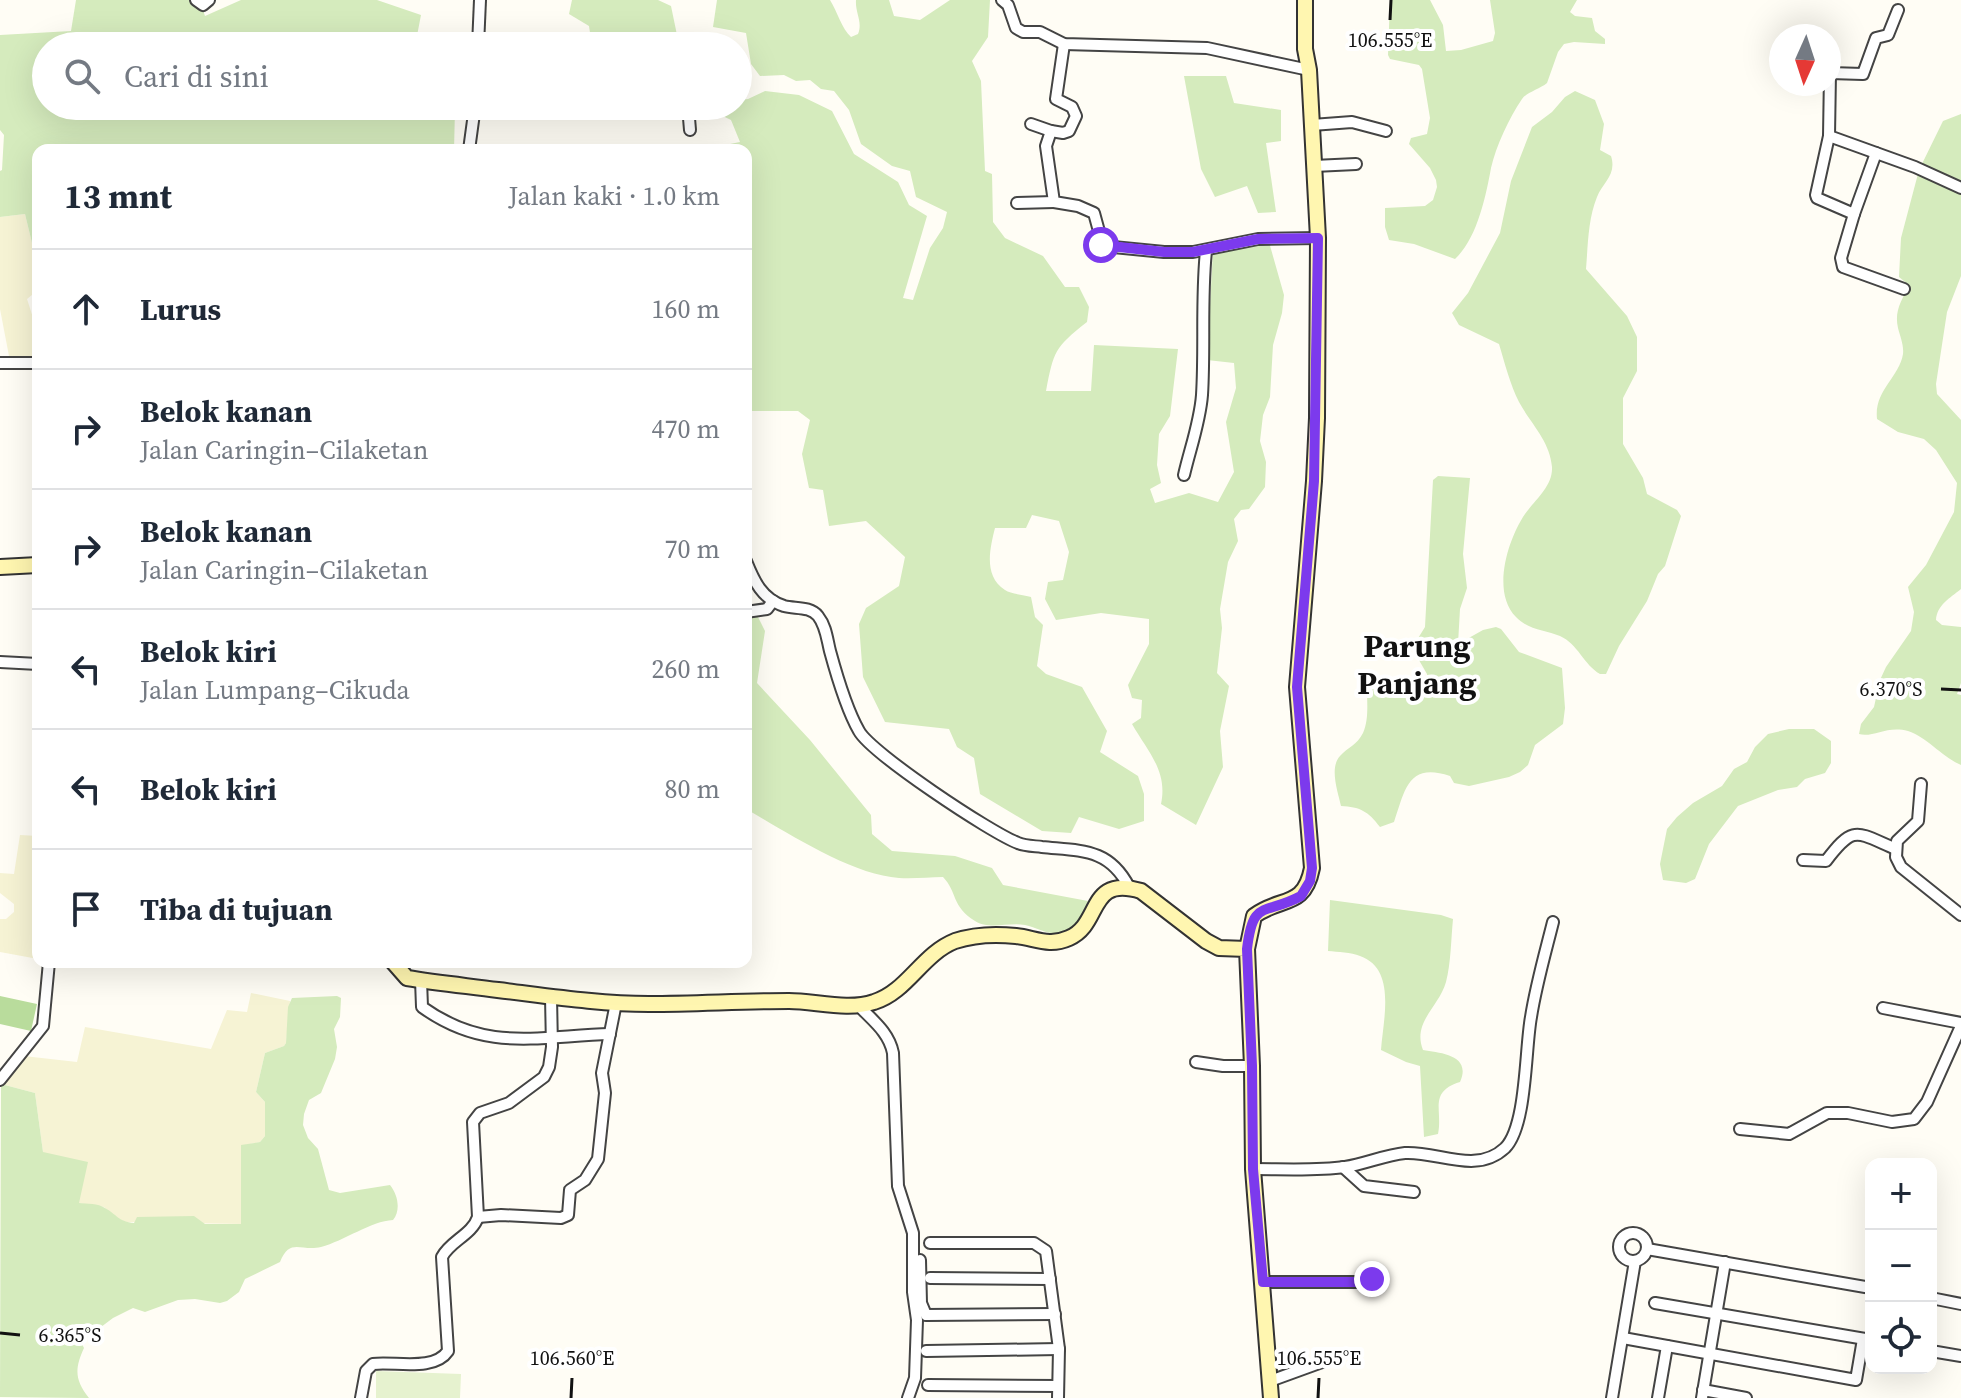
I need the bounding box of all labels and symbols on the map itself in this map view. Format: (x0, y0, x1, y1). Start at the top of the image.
north arrow (1769, 24, 1841, 96)
text: 106.555°E (1348, 26, 1432, 54)
route start (1083, 227, 1119, 263)
district label: Parung Panjang (1357, 624, 1477, 705)
text: 6.370°S (1860, 675, 1922, 703)
route end (1354, 1261, 1390, 1297)
text: 6.365°S (39, 1321, 101, 1349)
text: 106.560°E (530, 1344, 614, 1372)
text: 106.555°E (1277, 1344, 1361, 1372)

